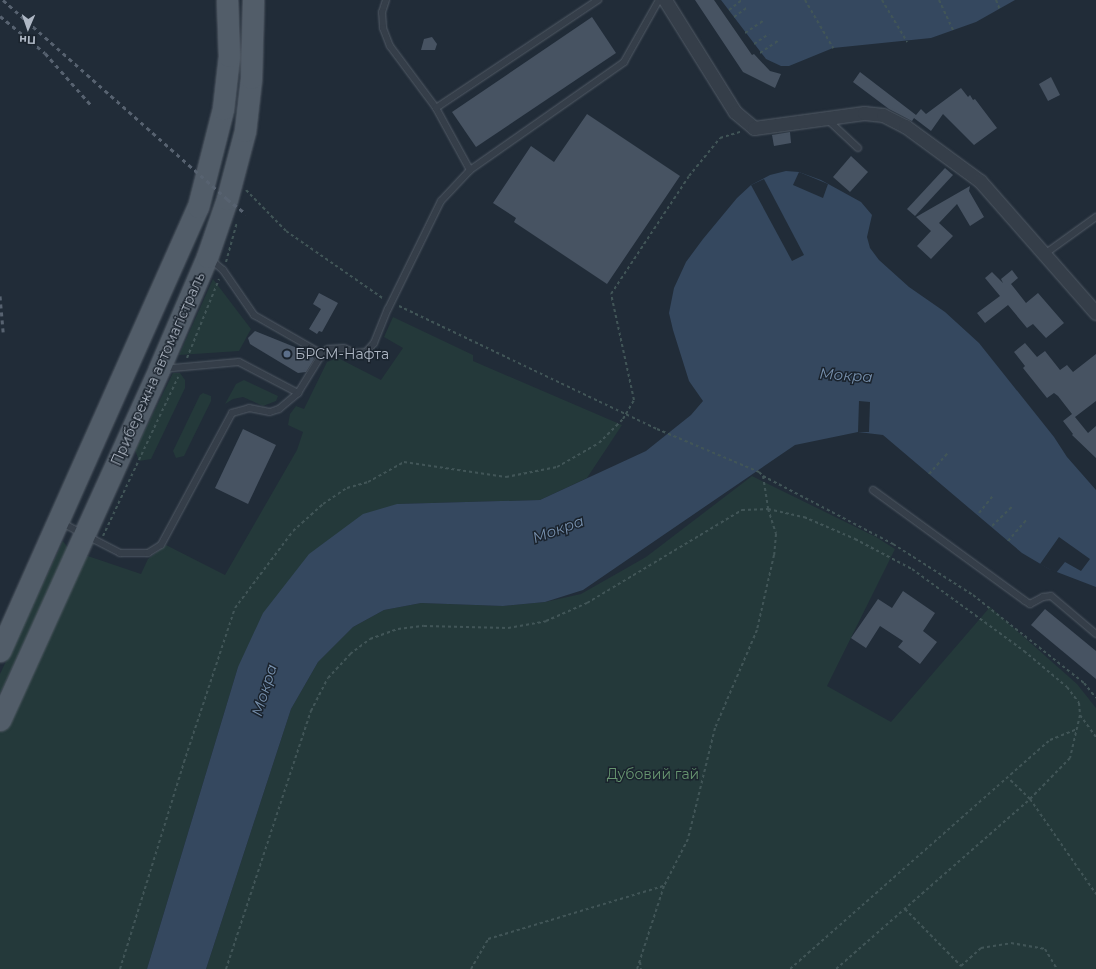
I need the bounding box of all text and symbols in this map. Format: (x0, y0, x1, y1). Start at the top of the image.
north arrow (8, 8, 48, 48)
text: Пн (19, 33, 36, 47)
street label: Прибережна автомагістраль (108, 270, 208, 468)
place label: БРСМ-Нафта (295, 346, 389, 362)
marker: БРСМ-Нафта (282, 349, 292, 359)
water label: Мокра (819, 364, 873, 386)
water label: Мокра (530, 511, 586, 547)
water label: Мокра (248, 662, 280, 718)
park label: Дубовий гай (607, 766, 699, 782)

